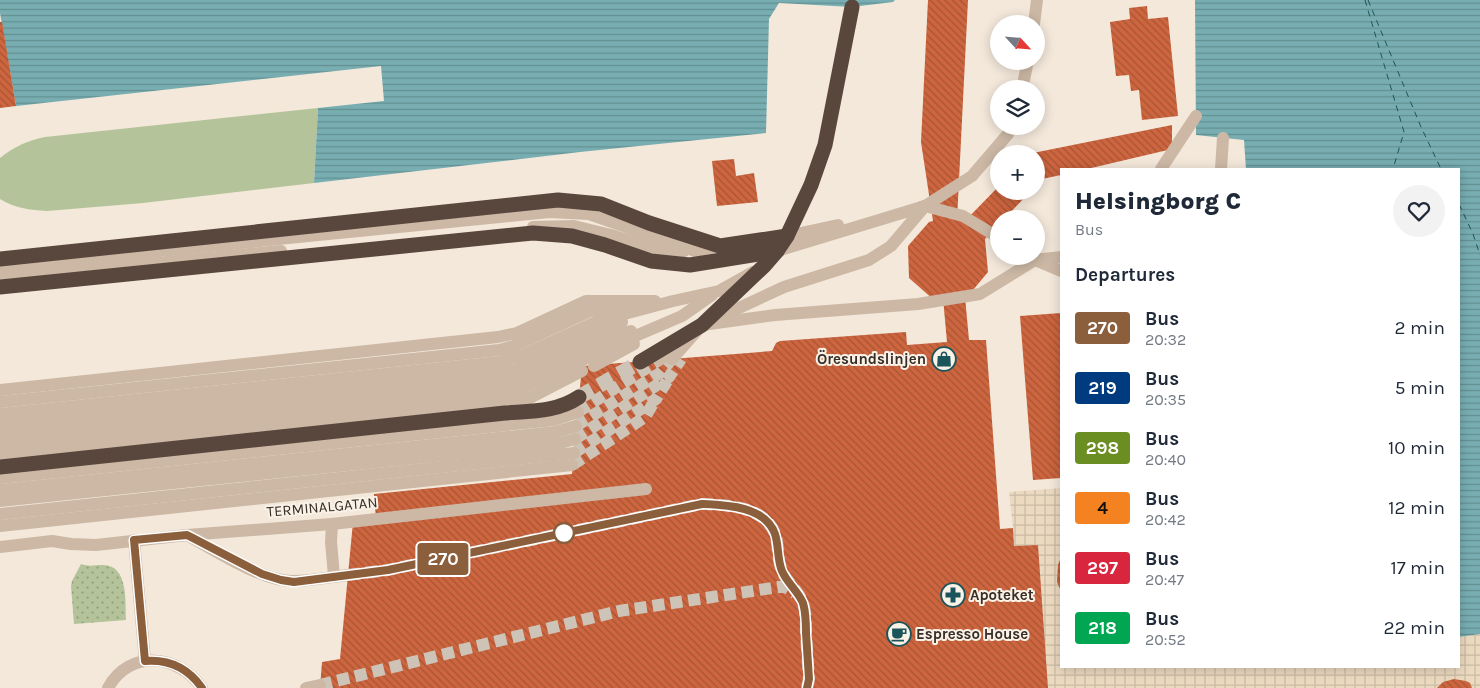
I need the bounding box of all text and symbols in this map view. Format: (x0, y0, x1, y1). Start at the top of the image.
north arrow (990, 15, 1045, 70)
map controls (990, 15, 1045, 265)
button: layers (990, 80, 1045, 135)
button: + (990, 145, 1045, 200)
button: heart (1393, 185, 1445, 237)
text: Helsingborg C (1075, 187, 1241, 215)
button: − (990, 210, 1045, 265)
text: Bus (1075, 220, 1103, 239)
text: Departures (1075, 264, 1175, 286)
text: Bus (1145, 308, 1179, 330)
text: 270 (1087, 317, 1118, 339)
text: 2 min (1395, 317, 1445, 339)
text: 20:32 (1145, 330, 1186, 349)
shop icon: Öresundslinjen (931, 346, 957, 372)
place label: Öresundslinjen (817, 349, 926, 368)
text: Bus (1145, 368, 1179, 390)
text: 219 (1088, 377, 1117, 399)
text: 5 min (1395, 377, 1445, 399)
text: 20:35 (1145, 390, 1186, 409)
text: Bus (1145, 428, 1179, 450)
text: 298 (1086, 437, 1119, 459)
text: 10 min (1388, 437, 1445, 459)
text: 20:40 (1145, 450, 1186, 469)
text: Bus (1145, 488, 1179, 510)
street label: TERMINALGATAN (266, 493, 378, 521)
text: 4 (1097, 497, 1108, 519)
text: 12 min (1388, 497, 1445, 519)
text: 20:42 (1145, 510, 1186, 529)
unlabelled marker (553, 522, 575, 544)
line badge: 270 (414, 543, 472, 575)
text: 270 (427, 548, 459, 570)
text: Bus (1145, 548, 1179, 570)
text: 297 (1087, 557, 1118, 579)
text: 17 min (1390, 557, 1445, 579)
text: 20:47 (1145, 570, 1184, 589)
pharmacy icon: Apoteket (940, 582, 966, 608)
place label: Apoteket (970, 586, 1034, 604)
text: Bus (1145, 608, 1179, 630)
text: 218 (1088, 617, 1117, 639)
text: 22 min (1384, 617, 1445, 639)
cafe icon: Espresso House (886, 621, 912, 647)
place label: Espresso House (916, 625, 1028, 643)
text: 20:52 (1145, 630, 1186, 649)

